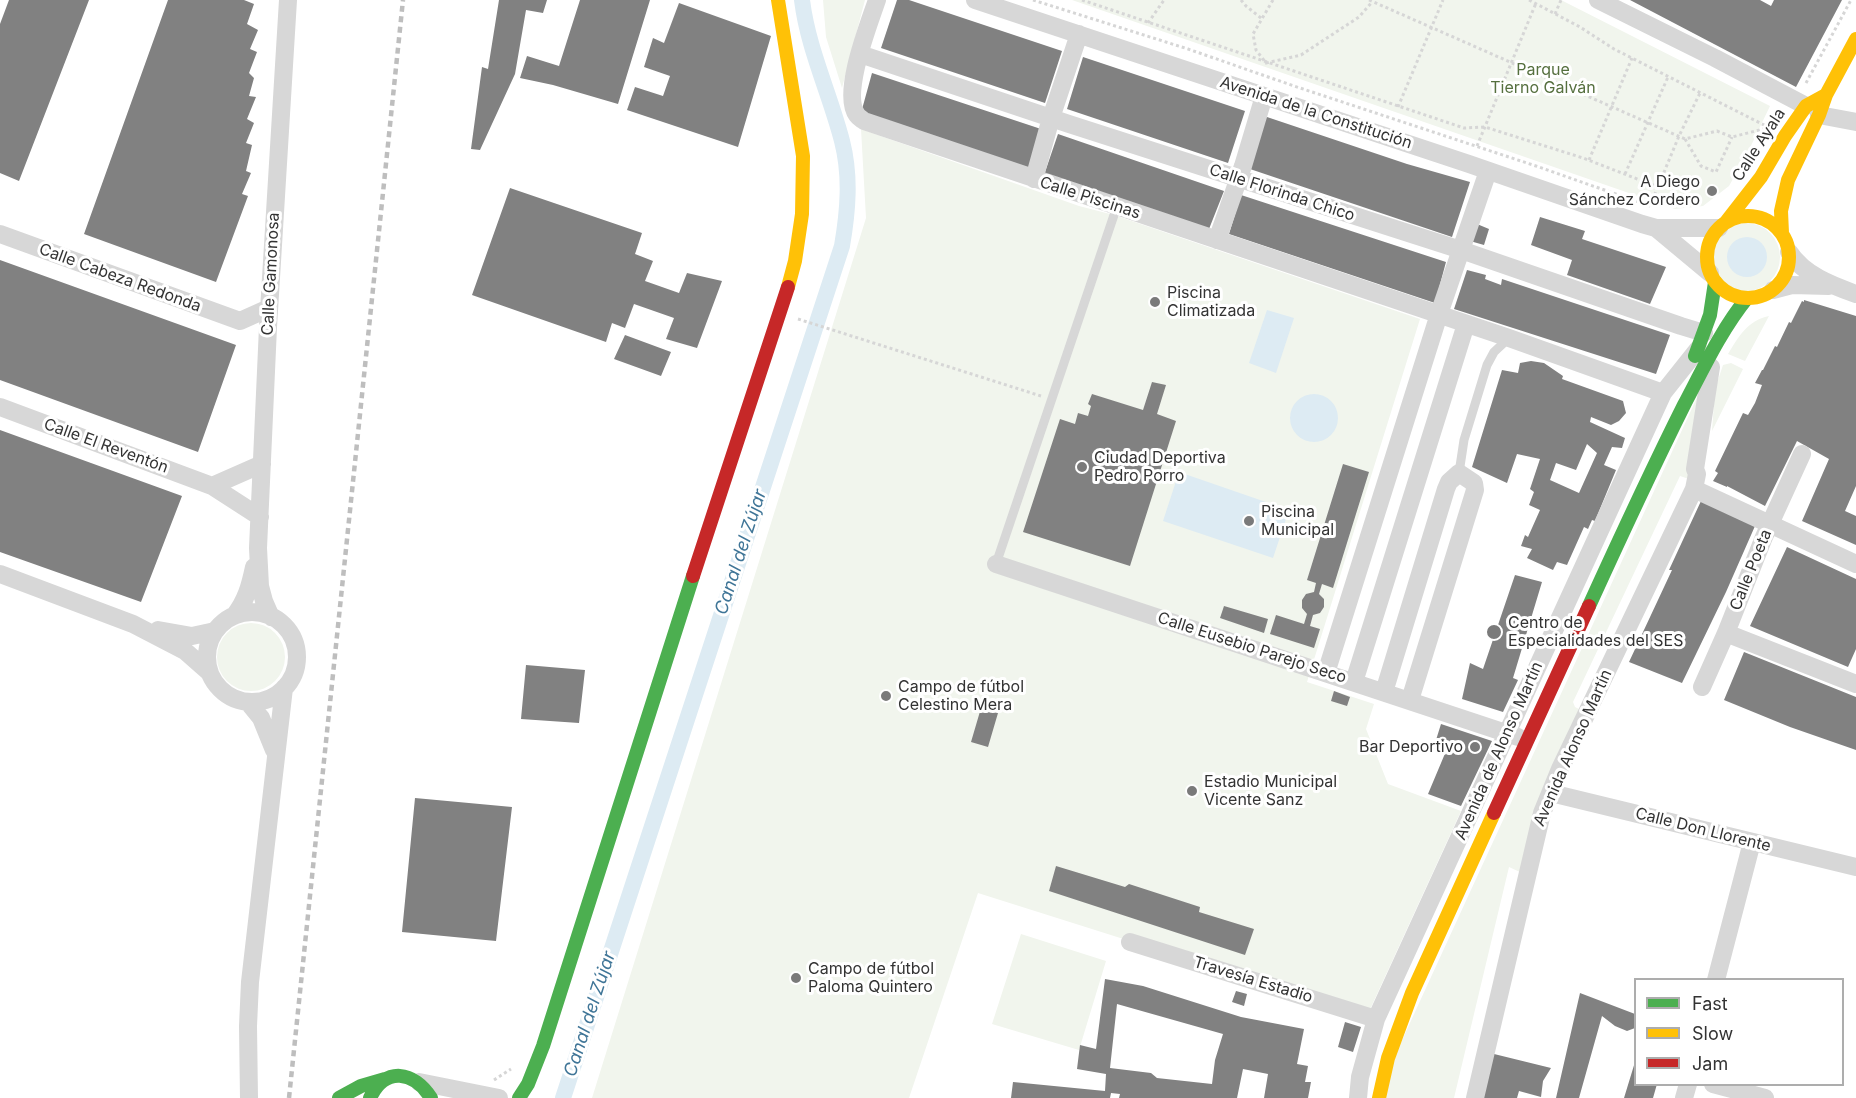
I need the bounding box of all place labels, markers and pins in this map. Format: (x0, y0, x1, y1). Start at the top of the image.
place label: A Diego Sánchez Cordero (1569, 172, 1700, 210)
marker: A Diego Sánchez Cordero (1705, 184, 1719, 198)
place label: Piscina Climatizada (1167, 283, 1255, 321)
marker: Piscina Climatizada (1148, 295, 1162, 309)
place label: Ciudad Deportiva Pedro Porro (1094, 448, 1226, 486)
marker: Ciudad Deportiva Pedro Porro (1075, 460, 1089, 474)
place label: Piscina Municipal (1261, 502, 1334, 540)
marker: Piscina Municipal (1242, 514, 1256, 528)
place label: Centro de Especialidades del SES (1508, 613, 1683, 651)
marker: Centro de Especialidades del SES (1485, 623, 1503, 641)
place label: Campo de fútbol Celestino Mera (898, 677, 1024, 715)
marker: Campo de fútbol Celestino Mera (879, 689, 893, 703)
place label: Bar Deportivo (1359, 737, 1463, 757)
marker: Bar Deportivo (1468, 740, 1482, 754)
place label: Estadio Municipal Vicente Sanz (1204, 772, 1337, 810)
marker: Estadio Municipal Vicente Sanz (1185, 784, 1199, 798)
place label: Campo de fútbol Paloma Quintero (808, 959, 934, 997)
marker: Campo de fútbol Paloma Quintero (789, 971, 803, 985)

